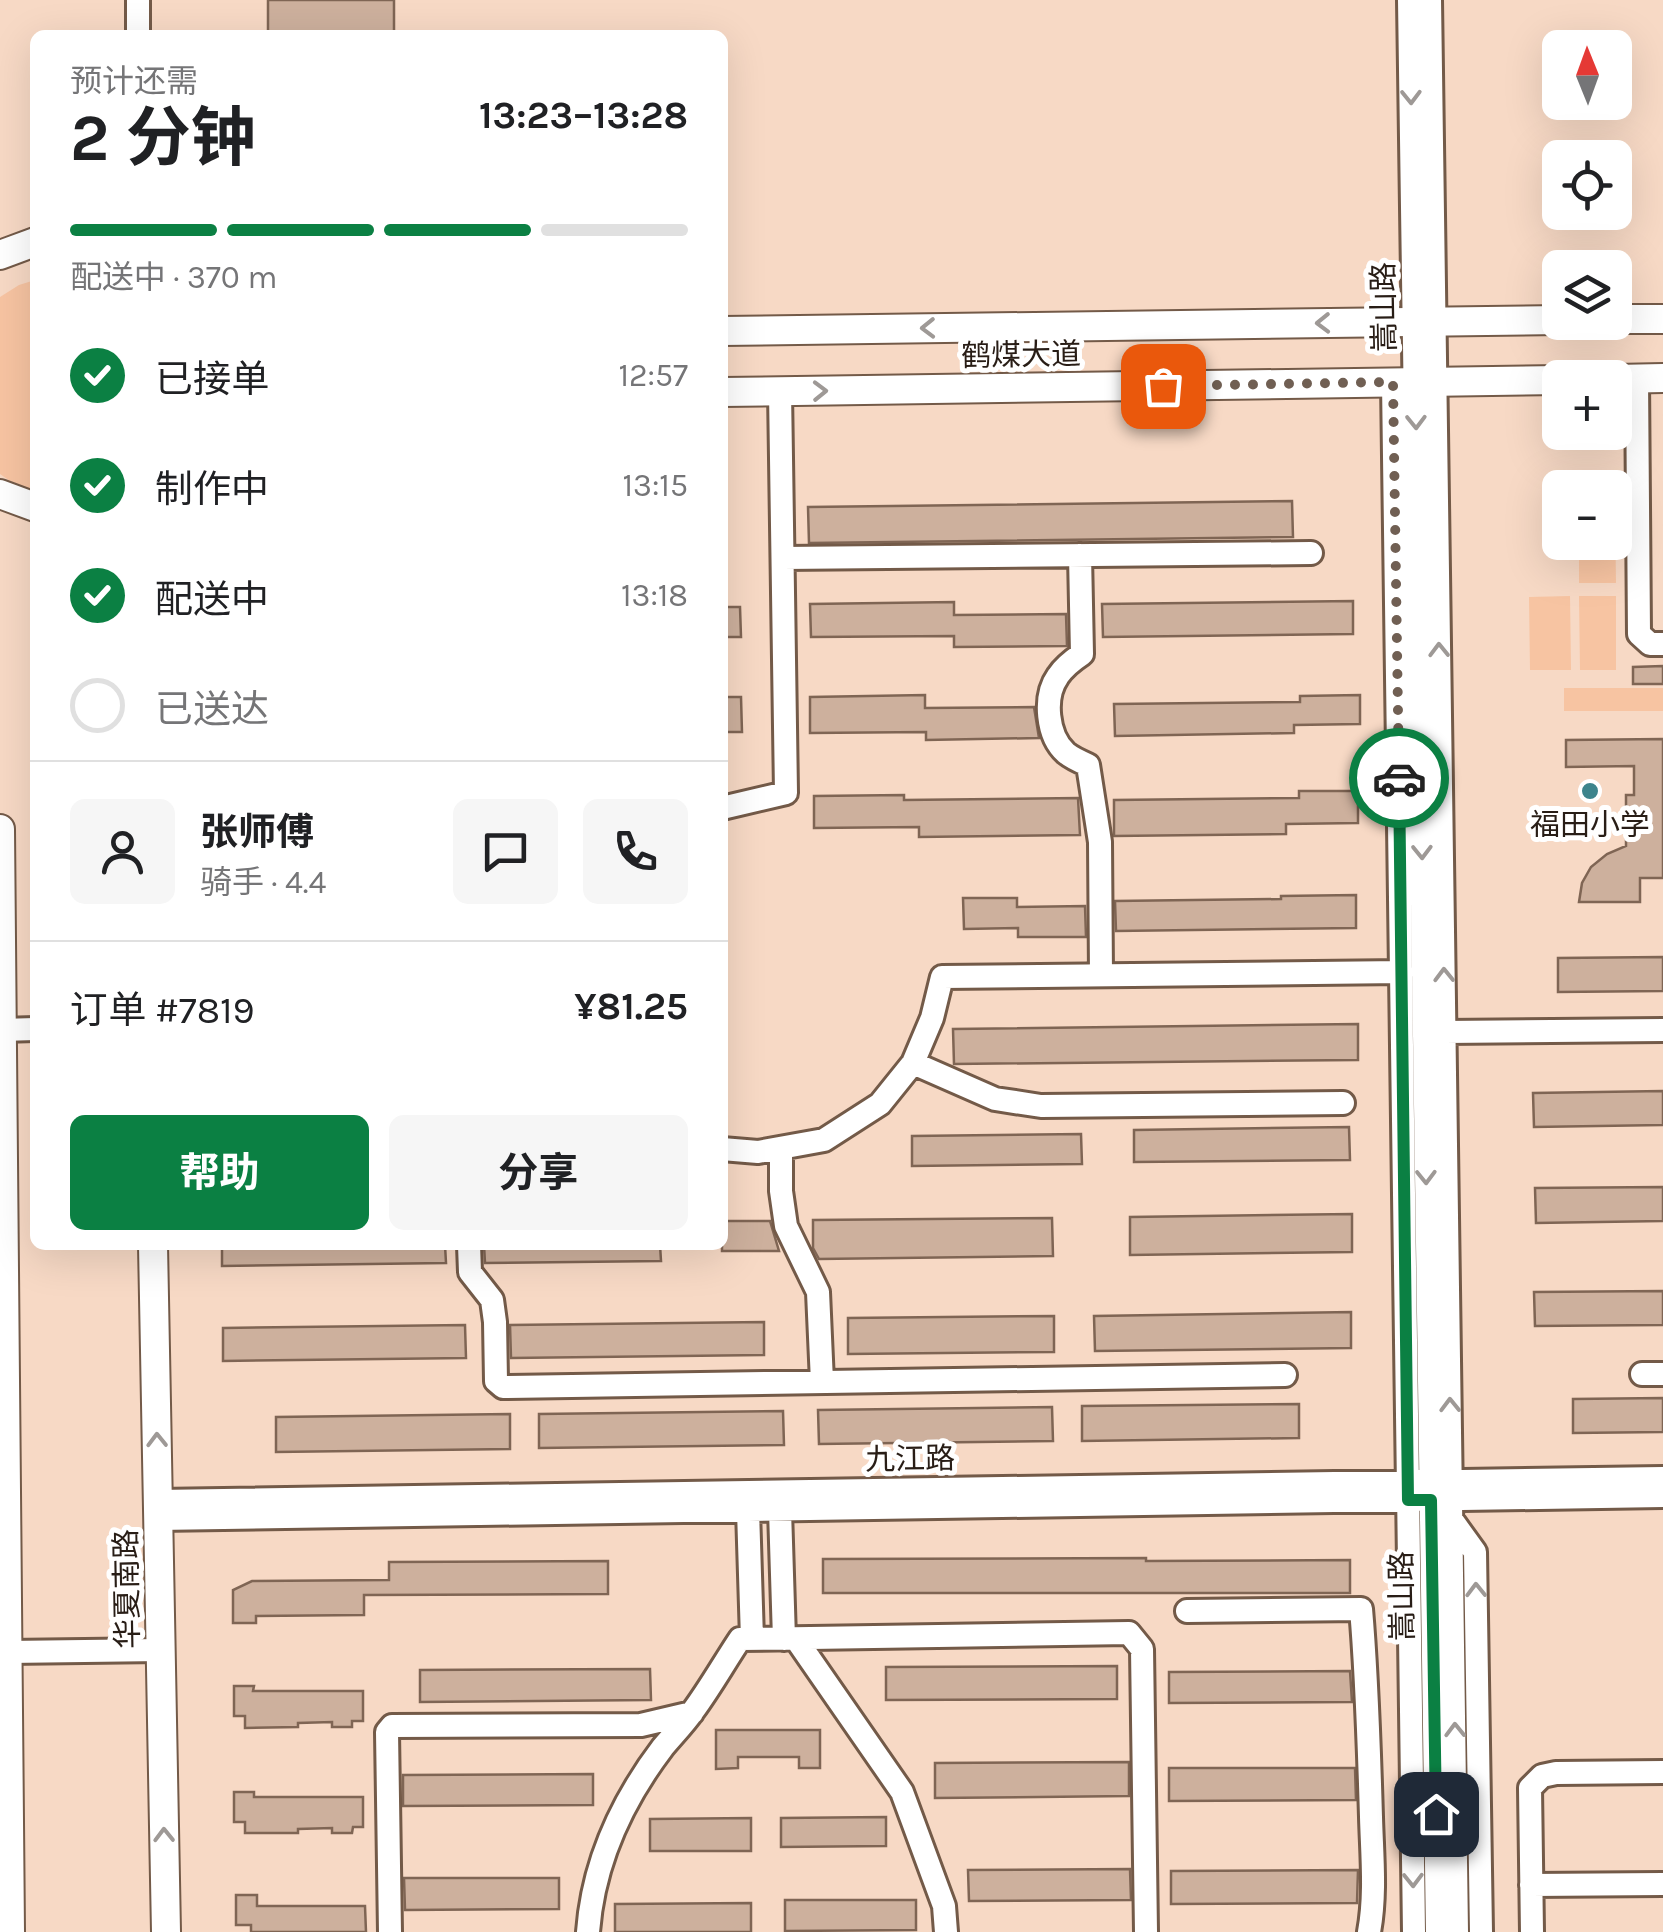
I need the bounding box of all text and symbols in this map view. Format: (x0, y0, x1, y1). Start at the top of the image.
north arrow (1542, 30, 1632, 120)
map controls (1542, 30, 1632, 560)
text: 预计还需 (70, 63, 198, 100)
one-way arrow (1400, 90, 1422, 106)
text: 13:23–13:28 (479, 93, 688, 138)
text: 2 分钟 (70, 100, 256, 176)
button: locate (1542, 140, 1632, 230)
button: layers (1542, 250, 1632, 340)
text: 配送中 · 370 m (70, 259, 277, 296)
street label: 嵩山路 (1365, 262, 1403, 352)
one-way arrow (1314, 312, 1330, 334)
one-way arrow (919, 317, 934, 339)
street label: 鹤煤大道 (961, 336, 1081, 374)
pin (1121, 344, 1206, 429)
icon: check (70, 348, 125, 403)
text: 已接单 (155, 357, 269, 402)
text: 12:57 (618, 357, 688, 394)
icon: bag (1136, 359, 1191, 414)
button: + (1542, 360, 1632, 450)
one-way arrow (812, 380, 828, 401)
one-way arrow (1405, 415, 1426, 431)
icon: check (70, 458, 125, 513)
text: 制作中 (155, 467, 269, 512)
text: 13:15 (623, 467, 688, 504)
button: − (1542, 470, 1632, 560)
icon: check (70, 568, 125, 623)
text: 配送中 (155, 577, 269, 622)
text: 13:18 (621, 577, 688, 614)
one-way arrow (1429, 641, 1450, 657)
text: 已送达 (155, 687, 269, 732)
courier (1349, 728, 1449, 828)
icon: car (1372, 751, 1427, 806)
marker: 福田小学 (1579, 780, 1601, 802)
button: person (70, 799, 175, 904)
button: chat (453, 799, 558, 904)
button: phone (583, 799, 688, 904)
place label: 福田小学 (1530, 807, 1650, 843)
text: 张师傅 (200, 810, 314, 855)
one-way arrow (1411, 845, 1432, 861)
text: 骑手 · 4.4 (200, 864, 326, 901)
one-way arrow (1433, 966, 1455, 982)
text: ¥81.25 (574, 984, 688, 1029)
text: 订单 #7819 (70, 988, 255, 1033)
button: 帮助 (70, 1115, 369, 1230)
button: 分享 (389, 1115, 688, 1230)
one-way arrow (1416, 1170, 1437, 1186)
one-way arrow (1439, 1396, 1461, 1412)
one-way arrow (146, 1431, 168, 1446)
street label: 九江路 (865, 1440, 955, 1478)
street label: 华夏南路 (108, 1529, 146, 1649)
street label: 嵩山路 (1383, 1551, 1421, 1641)
one-way arrow (1465, 1581, 1486, 1597)
one-way arrow (1444, 1721, 1465, 1737)
pin (1394, 1772, 1479, 1857)
icon: home (1409, 1787, 1464, 1842)
one-way arrow (153, 1826, 175, 1842)
one-way arrow (1402, 1872, 1424, 1888)

